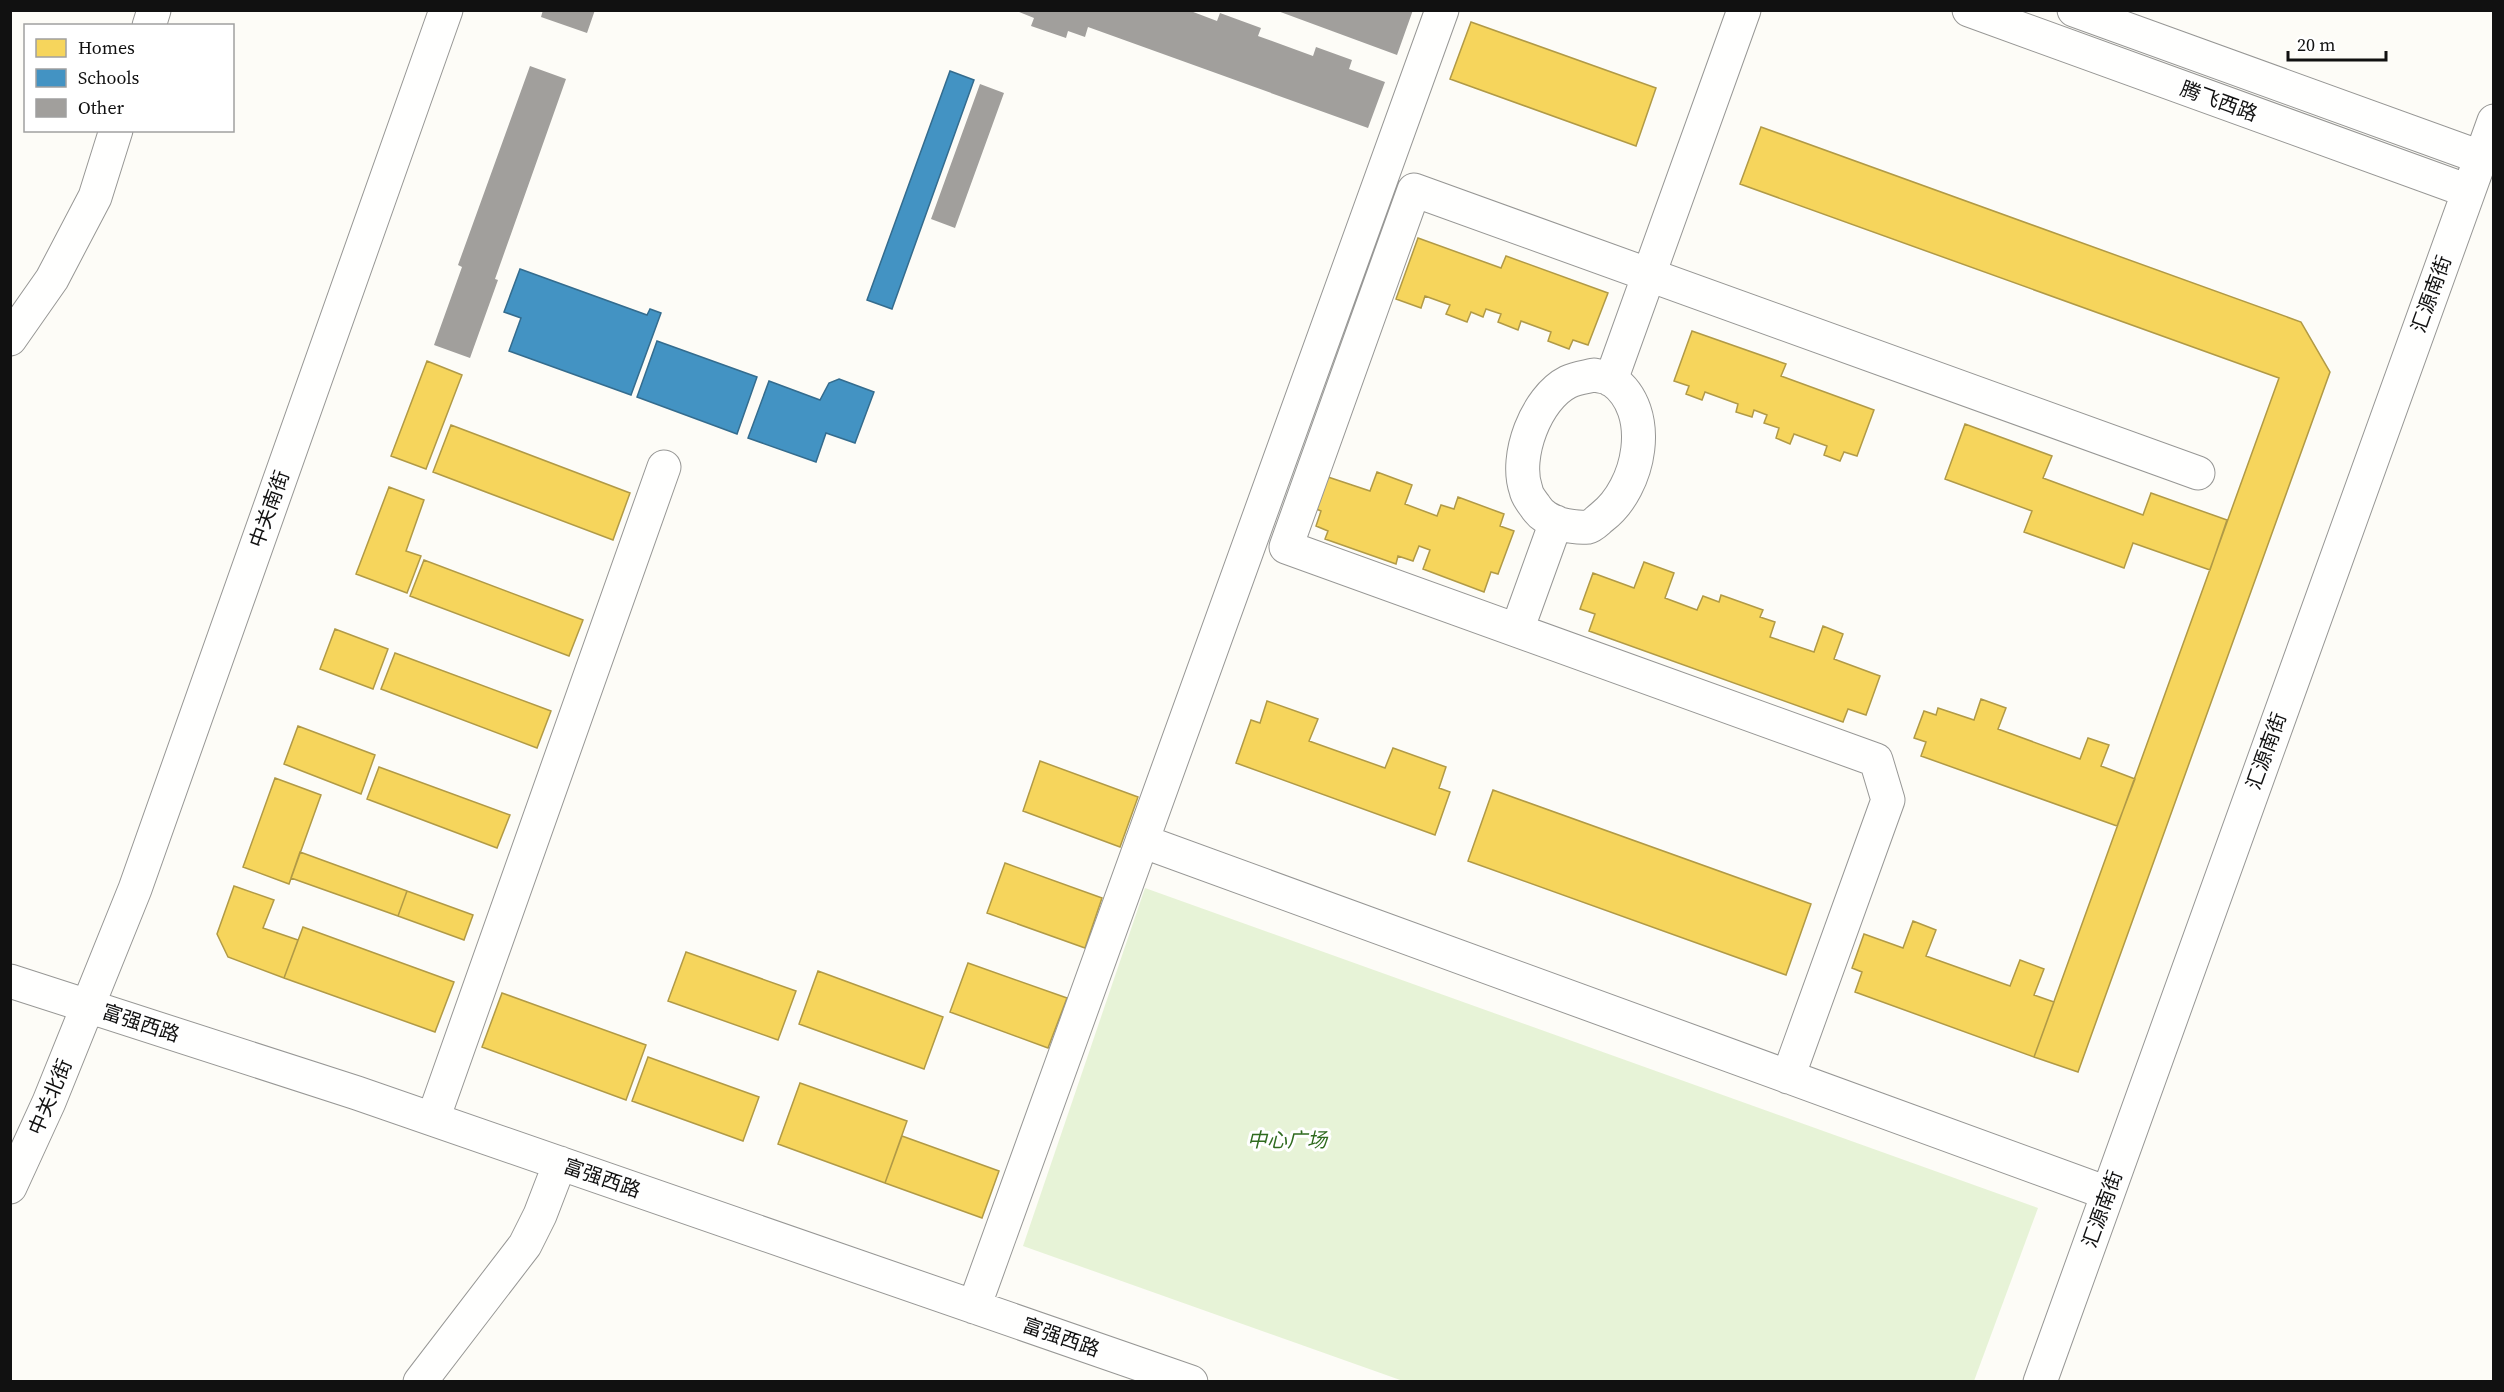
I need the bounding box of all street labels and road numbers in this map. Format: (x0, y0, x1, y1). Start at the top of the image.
street label: 腾飞西路 (2177, 74, 2261, 128)
street label: 汇源南街 (2404, 252, 2458, 336)
street label: 中关南街 (242, 467, 296, 551)
street label: 汇源南街 (2239, 709, 2293, 793)
street label: 富强西路 (99, 997, 183, 1049)
street label: 中关北街 (21, 1055, 79, 1139)
street label: 富强西路 (560, 1152, 644, 1204)
street label: 汇源南街 (2075, 1167, 2129, 1251)
street label: 富强西路 (1019, 1311, 1103, 1363)

